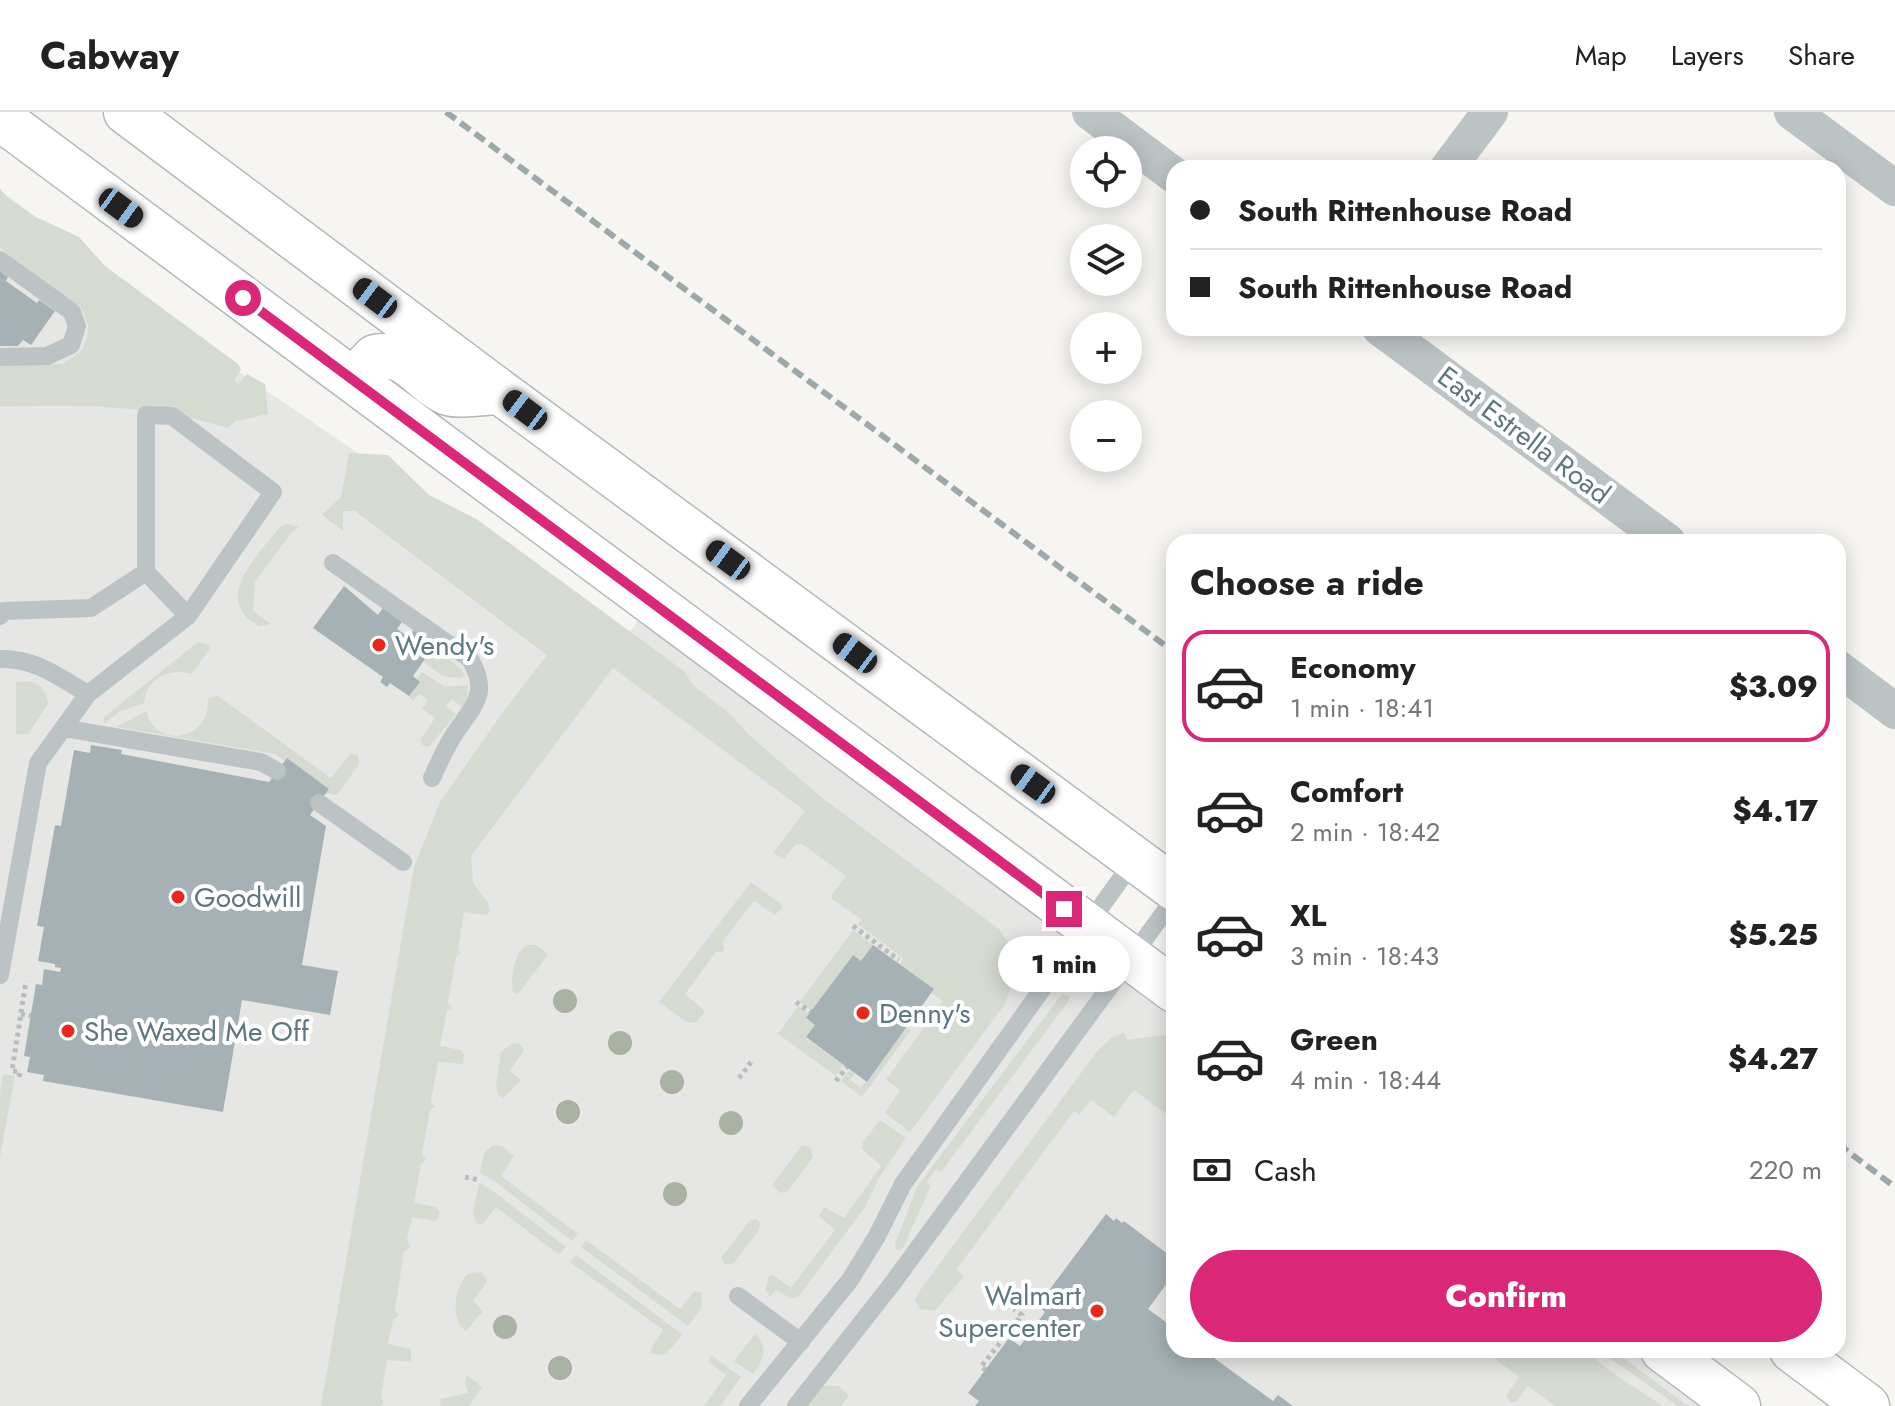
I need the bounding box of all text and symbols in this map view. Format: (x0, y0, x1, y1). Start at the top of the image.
text: Cabway (40, 28, 179, 83)
text: Map (1575, 35, 1627, 76)
text: Layers (1671, 35, 1744, 76)
text: Share (1788, 35, 1855, 76)
map controls (1070, 136, 1142, 472)
button: locate (1070, 136, 1142, 208)
car (95, 184, 147, 232)
text: South Rittenhouse Road (1238, 189, 1572, 232)
button: layers (1070, 224, 1142, 296)
text: South Rittenhouse Road (1238, 266, 1572, 309)
car (349, 274, 401, 322)
route start (225, 280, 261, 316)
button: + (1070, 312, 1142, 384)
street label: East Estrella Road (1429, 356, 1619, 514)
car (499, 386, 551, 434)
button: − (1070, 400, 1142, 472)
car (702, 536, 754, 584)
text: Choose a ride (1190, 556, 1424, 608)
place label: Wendy's (395, 625, 494, 666)
car (829, 629, 881, 677)
marker: Wendy's (370, 636, 388, 654)
text: Economy (1290, 646, 1416, 689)
icon: car (1194, 650, 1266, 722)
text: $3.09 (1729, 665, 1818, 708)
text: 1 min · 18:41 (1290, 689, 1434, 727)
car (1007, 760, 1059, 808)
text: Comfort (1290, 770, 1403, 813)
icon: car (1194, 774, 1266, 846)
text: $4.17 (1733, 789, 1818, 832)
text: 2 min · 18:42 (1290, 813, 1440, 851)
place label: Goodwill (194, 877, 301, 918)
marker: Goodwill (169, 888, 187, 906)
route end (1046, 891, 1082, 927)
text: XL (1290, 894, 1326, 937)
icon: car (1194, 898, 1266, 970)
text: $5.25 (1729, 913, 1818, 956)
callout: 1 min (998, 937, 1130, 993)
text: 3 min · 18:43 (1290, 937, 1439, 975)
text: 1 min (1031, 945, 1097, 983)
place label: Denny's (879, 993, 971, 1034)
marker: Denny's (854, 1004, 872, 1022)
place label: She Waxed Me Off (84, 1011, 310, 1052)
text: Green (1290, 1018, 1378, 1061)
marker: She Waxed Me Off (59, 1022, 77, 1040)
icon: car (1194, 1022, 1266, 1094)
text: $4.27 (1728, 1037, 1818, 1080)
text: 4 min · 18:44 (1290, 1061, 1441, 1099)
icon: cash (1190, 1148, 1234, 1192)
text: Cash (1254, 1149, 1317, 1192)
text: 220 m (1749, 1151, 1822, 1189)
button: Confirm (1190, 1250, 1822, 1342)
place label: Walmart Supercenter (938, 1275, 1081, 1348)
marker: Walmart Supercenter (1088, 1302, 1106, 1320)

